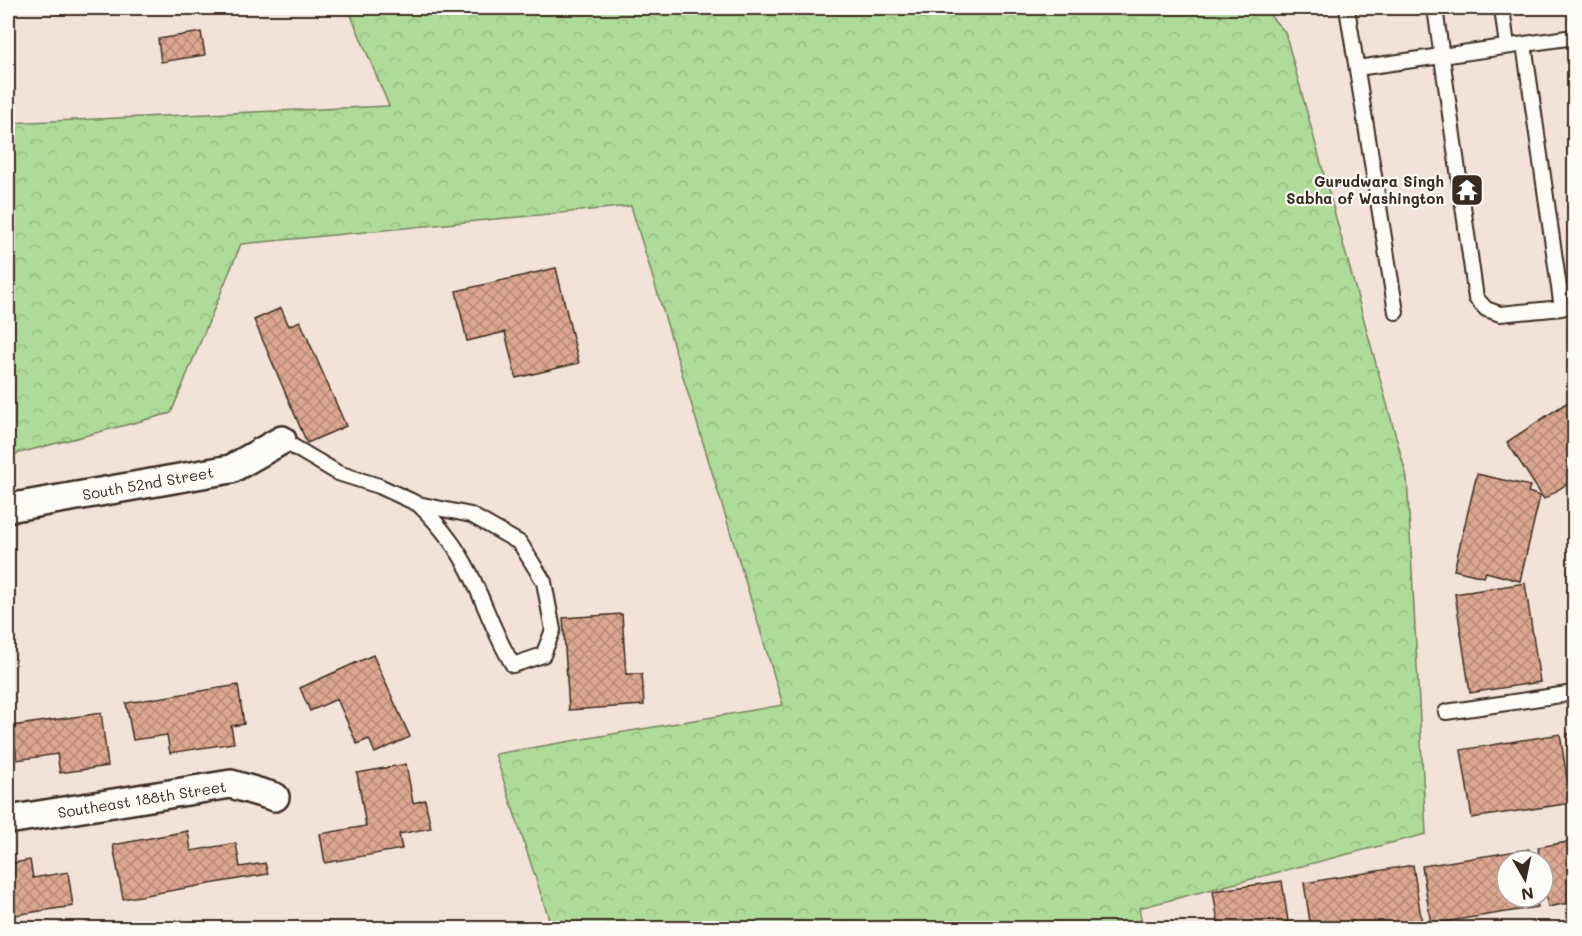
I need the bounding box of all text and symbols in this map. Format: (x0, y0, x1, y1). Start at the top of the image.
place label: Gurudwara Singh Sabha of Washington (1286, 171, 1444, 208)
temple icon: Gurudwara Singh Sabha of Washington (1449, 172, 1485, 208)
street label: South 52nd Street (81, 462, 215, 504)
street label: Southeast 188th Street (56, 776, 228, 822)
north arrow (1495, 849, 1555, 909)
text: N (1520, 883, 1535, 906)

